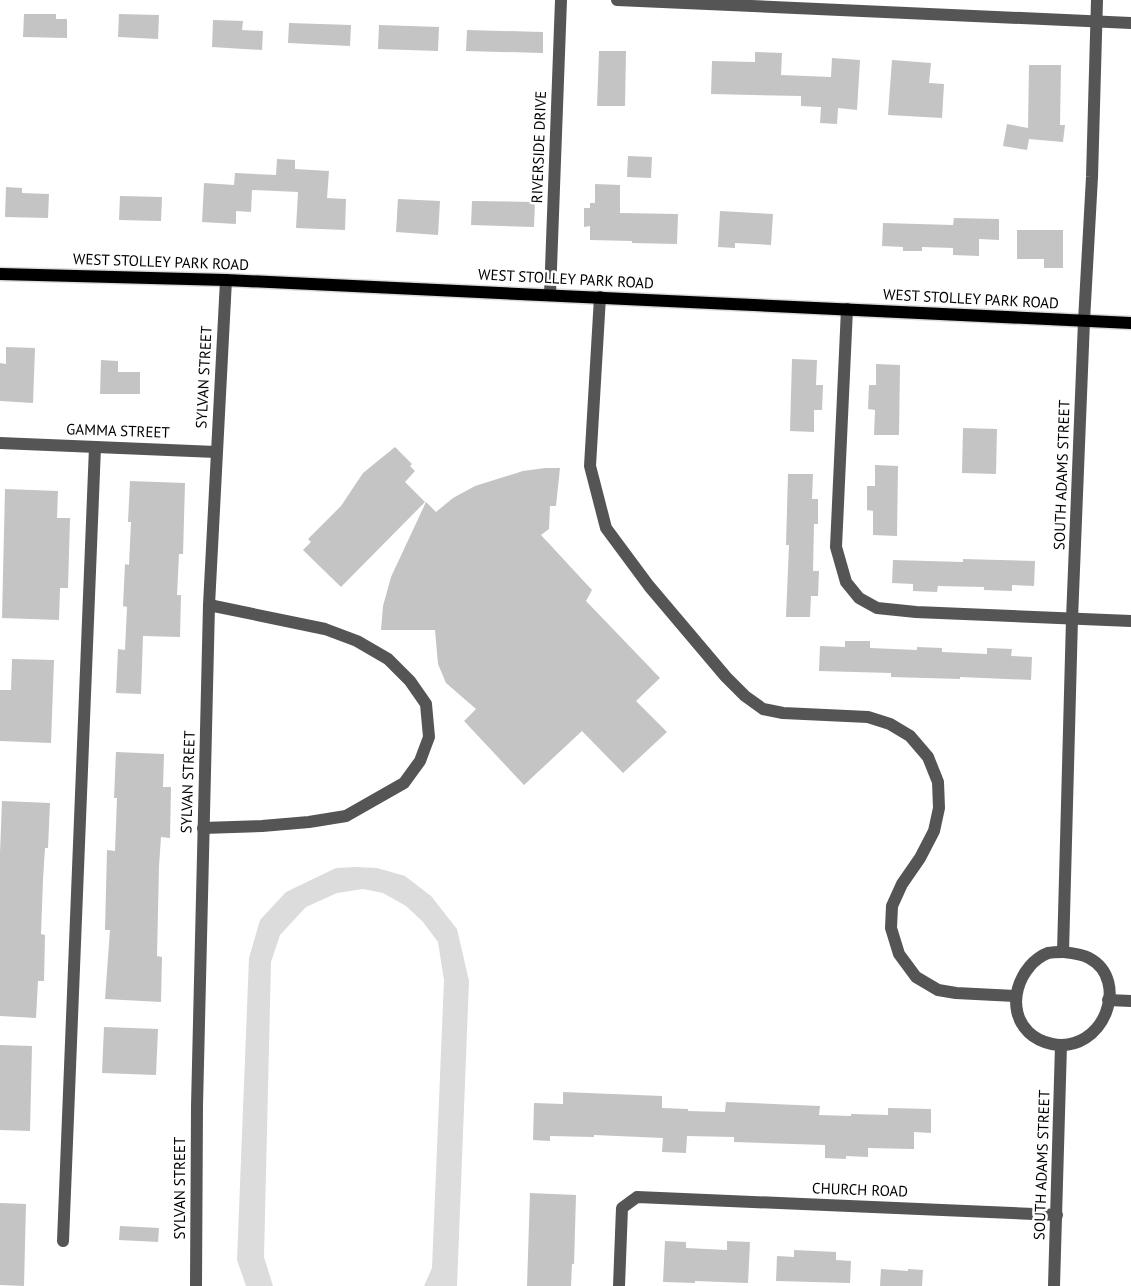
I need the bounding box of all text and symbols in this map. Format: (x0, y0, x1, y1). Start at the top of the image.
street label: RIVERSIDE DRIVE (527, 90, 550, 204)
street label: WEST STOLLEY PARK ROAD (73, 249, 249, 274)
street label: WEST STOLLEY PARK ROAD (478, 264, 654, 293)
street label: WEST STOLLEY PARK ROAD (883, 284, 1059, 313)
street label: SYLVAN STREET (191, 324, 216, 429)
street label: SOUTH ADAMS STREET (1049, 399, 1074, 550)
street label: GAMMA STREET (66, 419, 171, 442)
street label: SYLVAN STREET (176, 730, 199, 834)
street label: SOUTH ADAMS STREET (1029, 1089, 1054, 1240)
street label: SYLVAN STREET (170, 1136, 189, 1239)
street label: CHURCH ROAD (812, 1178, 908, 1201)

